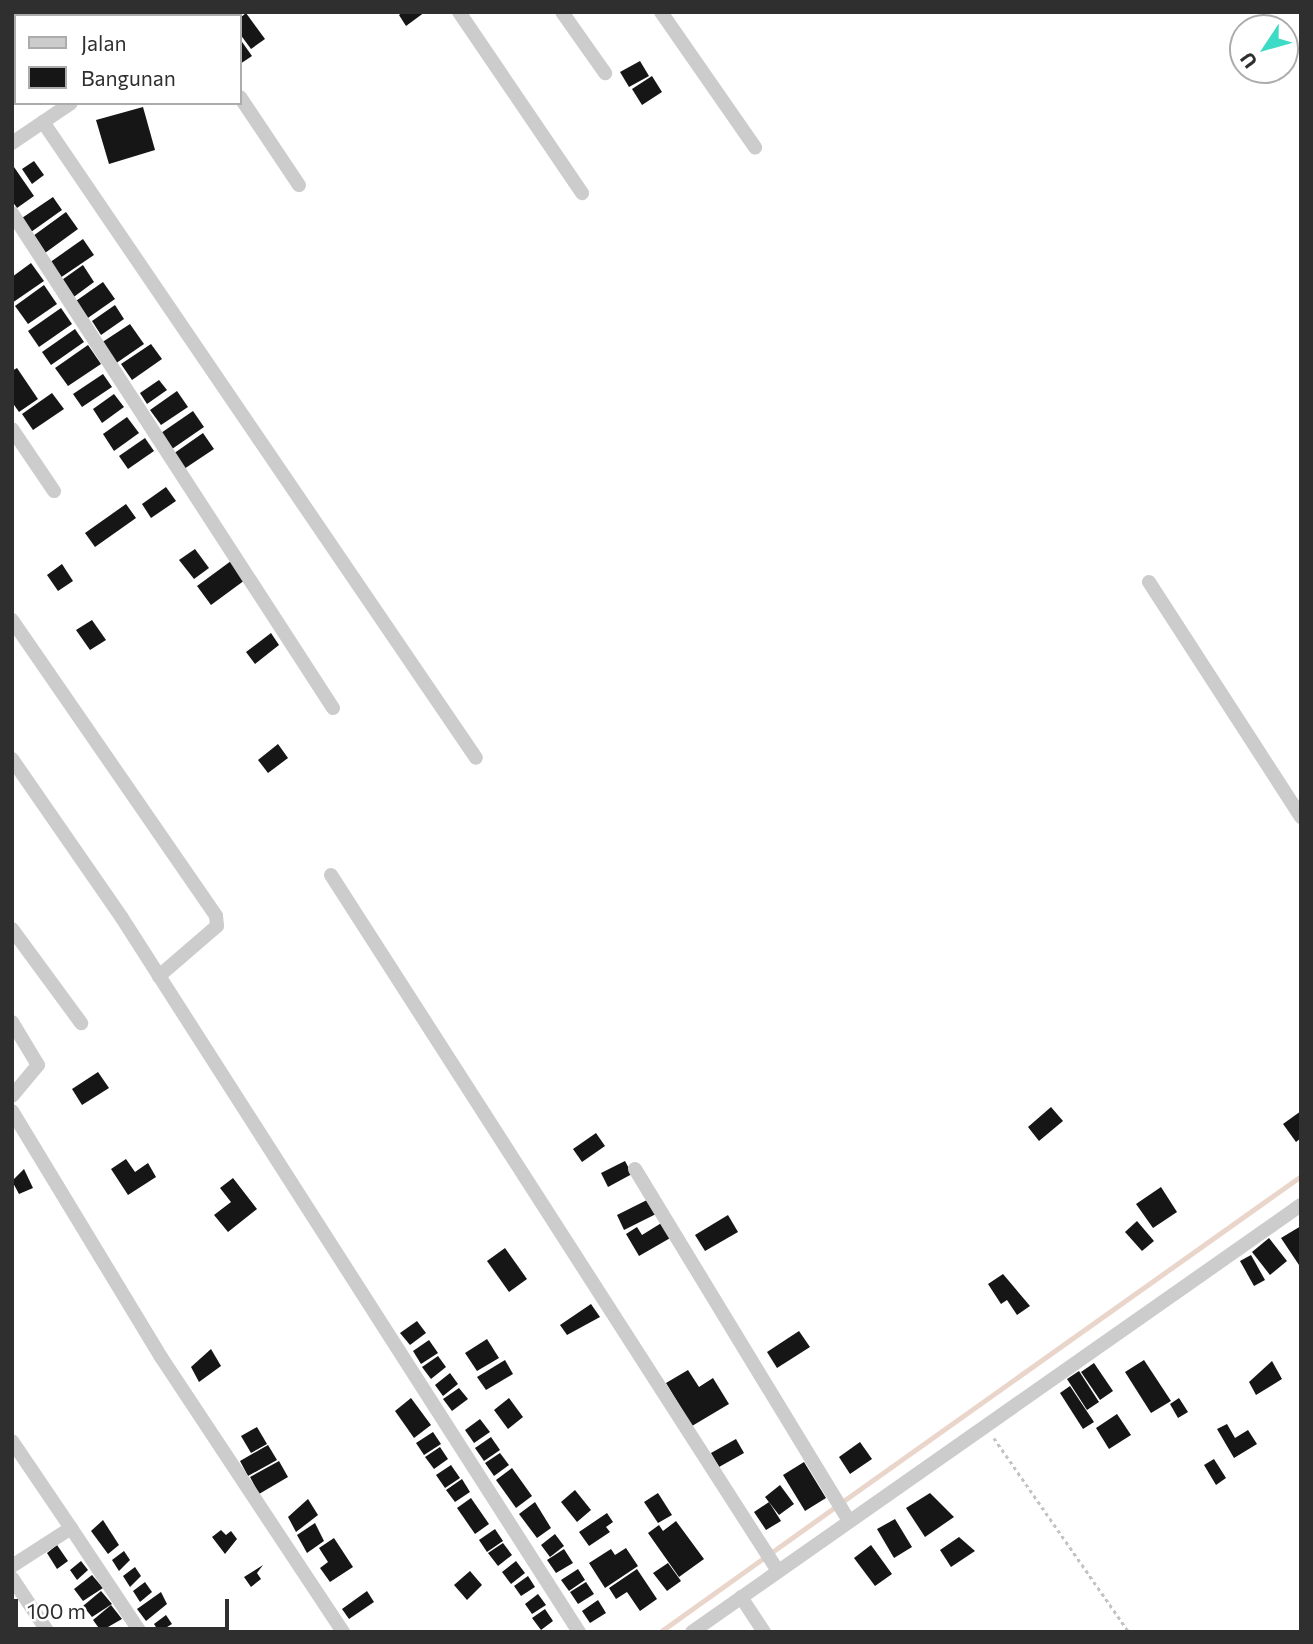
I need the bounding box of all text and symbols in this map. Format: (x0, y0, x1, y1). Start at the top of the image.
legend (14, 14, 242, 105)
north arrow (1229, 14, 1299, 84)
text: Jalan (81, 30, 126, 55)
text: U (1235, 48, 1262, 73)
text: Bangunan (81, 65, 176, 90)
scale bar (18, 1584, 233, 1628)
text: 100 m (27, 1598, 86, 1623)

